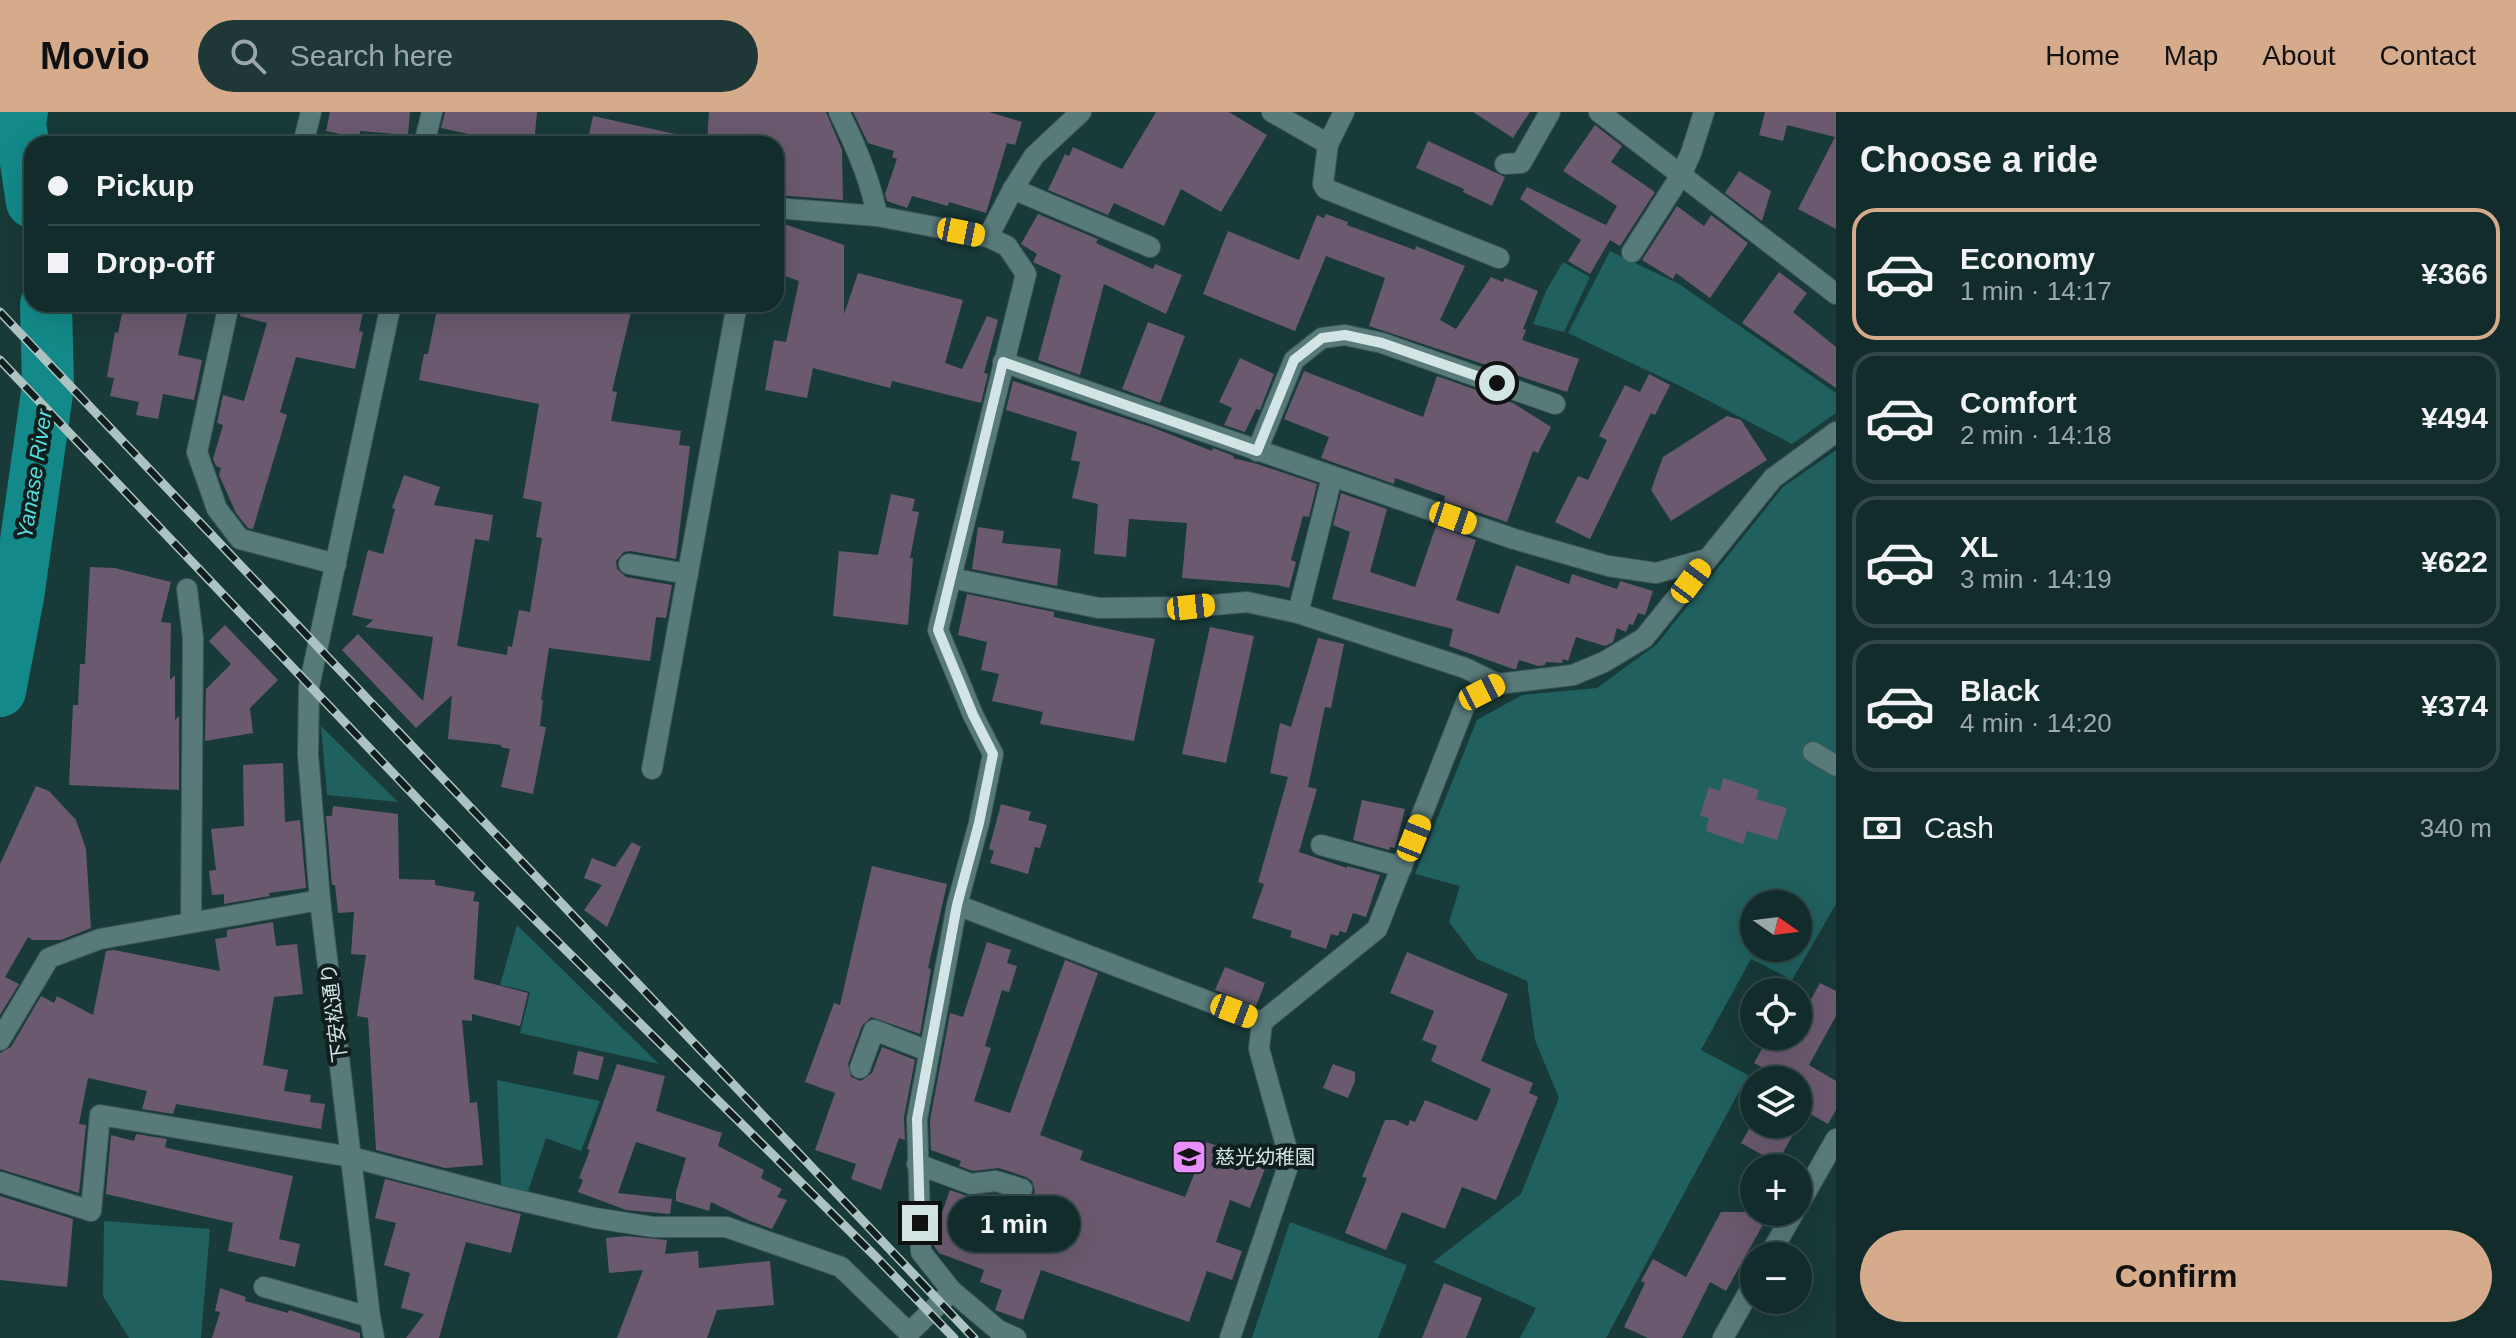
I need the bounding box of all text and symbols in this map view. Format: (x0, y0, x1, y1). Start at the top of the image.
search box (198, 20, 758, 92)
icon: search (226, 34, 270, 78)
text: Movio (40, 35, 150, 77)
text: Search here (290, 39, 453, 72)
text: Home (2045, 40, 2120, 71)
text: Map (2164, 40, 2218, 71)
text: About (2262, 40, 2336, 71)
text: Contact (2380, 40, 2476, 71)
text: Choose a ride (1860, 139, 2098, 180)
text: Pickup (96, 169, 194, 202)
car (935, 216, 987, 248)
icon: car (1864, 238, 1936, 310)
text: Economy (1960, 242, 2095, 275)
text: Drop-off (96, 246, 214, 279)
text: ¥366 (2421, 257, 2488, 290)
text: 1 min · 14:17 (1960, 276, 2112, 306)
route start (1479, 365, 1515, 401)
icon: car (1864, 382, 1936, 454)
text: Comfort (1960, 386, 2077, 419)
text: ¥494 (2421, 401, 2488, 434)
water label: Yanase River (12, 406, 57, 540)
text: 2 min · 14:18 (1960, 420, 2112, 450)
car (1426, 499, 1480, 537)
icon: car (1864, 526, 1936, 598)
text: XL (1960, 530, 1998, 563)
text: ¥622 (2421, 545, 2488, 578)
car (1667, 555, 1715, 607)
text: 3 min · 14:19 (1960, 564, 2112, 594)
car (1166, 593, 1216, 621)
car (1455, 670, 1509, 714)
icon: car (1864, 670, 1936, 742)
text: Black (1960, 674, 2040, 707)
text: ¥374 (2421, 689, 2488, 722)
text: 4 min · 14:20 (1960, 708, 2112, 738)
icon: cash (1860, 806, 1904, 850)
car (1394, 811, 1434, 865)
text: Cash (1924, 811, 1994, 844)
text: 340 m (2420, 813, 2492, 843)
north arrow (1740, 890, 1812, 962)
map controls (1740, 890, 1812, 1314)
street label: 下安松通り (317, 962, 351, 1064)
button: locate (1740, 978, 1812, 1050)
car (1207, 991, 1261, 1031)
button: layers (1740, 1066, 1812, 1138)
school or university icon: 慈光幼稚園 (1170, 1138, 1208, 1176)
place label: 慈光幼稚園 (1215, 1146, 1315, 1168)
button: + (1740, 1154, 1812, 1226)
callout: 1 min (948, 1195, 1080, 1251)
route end (902, 1205, 938, 1241)
text: 1 min (980, 1209, 1048, 1239)
button: Confirm (1860, 1230, 2492, 1322)
button: − (1740, 1242, 1812, 1314)

